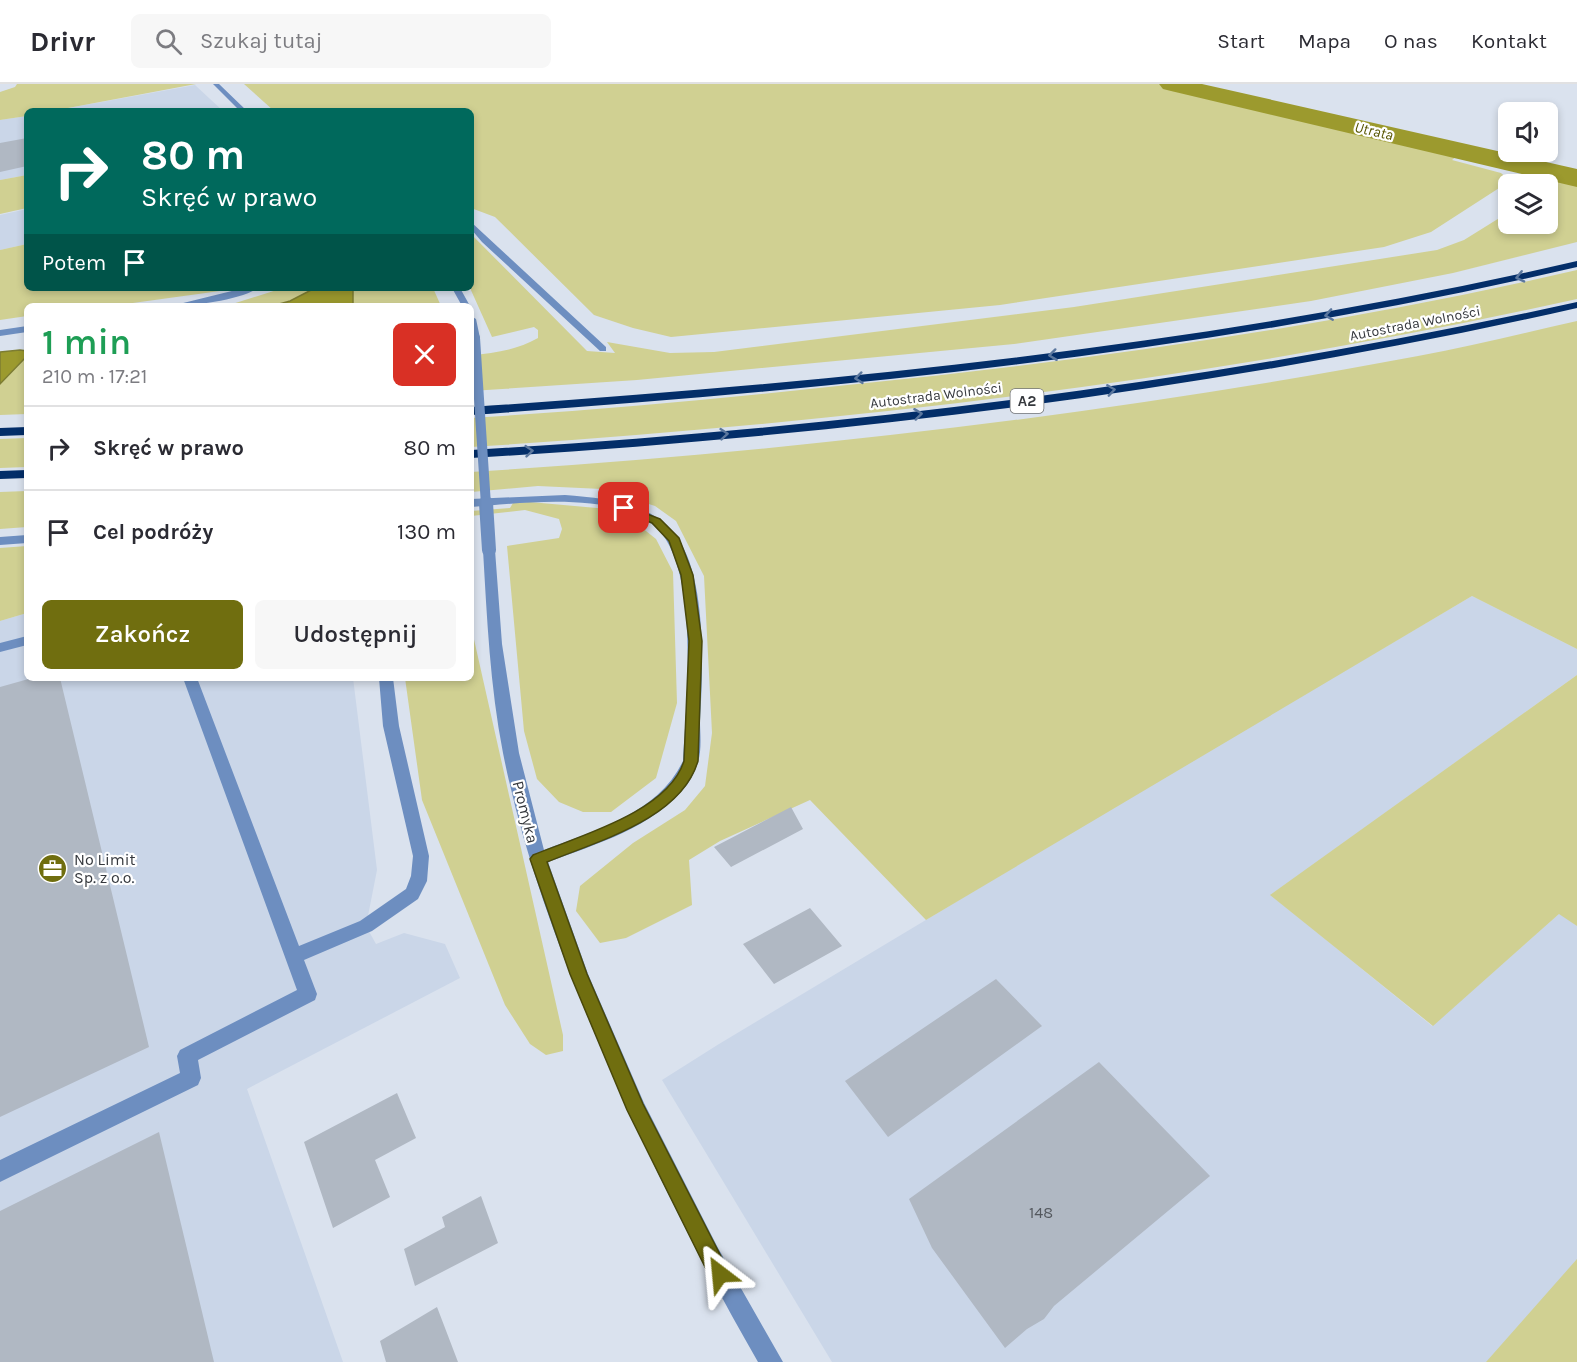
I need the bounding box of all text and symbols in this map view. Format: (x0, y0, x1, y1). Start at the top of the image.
search box (131, 14, 551, 68)
text: Drivr (30, 25, 95, 58)
icon: search (152, 25, 185, 58)
text: Szukaj tutaj (200, 28, 322, 54)
text: Start (1217, 29, 1265, 53)
text: Mapa (1298, 29, 1351, 53)
text: O nas (1384, 29, 1438, 53)
text: Kontakt (1471, 29, 1547, 53)
map controls (1498, 102, 1558, 234)
button: sound (1498, 102, 1558, 162)
water label: Utrata (1353, 118, 1395, 144)
text: 80 m (141, 130, 245, 180)
icon: right (42, 132, 120, 210)
button: layers (1498, 174, 1558, 234)
text: Skręć w prawo (141, 181, 317, 213)
icon: arrive (118, 246, 151, 279)
text: Potem (42, 250, 106, 276)
one-way arrow (1515, 270, 1525, 283)
street label: Autostrada Wolności (1348, 302, 1482, 344)
one-way arrow (1324, 308, 1333, 320)
text: 1 min (42, 321, 131, 363)
button: close (393, 323, 456, 386)
one-way arrow (1048, 349, 1057, 361)
text: 210 m · 17:21 (42, 365, 147, 388)
one-way arrow (855, 371, 864, 384)
street label: Autostrada Wolności (869, 379, 1003, 412)
one-way arrow (1106, 384, 1116, 396)
road number: A2 (1010, 389, 1044, 413)
one-way arrow (913, 409, 922, 421)
one-way arrow (719, 428, 728, 441)
icon: right (42, 432, 75, 465)
text: Skręć w prawo (93, 435, 244, 461)
text: 80 m (404, 435, 456, 461)
one-way arrow (525, 444, 534, 457)
pin (598, 482, 649, 533)
icon: arrive (607, 491, 640, 524)
icon: arrive (42, 516, 75, 549)
text: Cel podróży (93, 519, 213, 545)
text: 130 m (397, 519, 456, 545)
button: Zakończ (42, 600, 243, 669)
button: Udostępnij (255, 600, 456, 669)
street label: Promyka (509, 779, 542, 845)
place label: No Limit Sp. z o.o. (74, 850, 136, 887)
office icon: No Limit Sp. z o.o. (37, 852, 69, 884)
house number: 148 (1029, 1203, 1053, 1222)
position arrow (688, 1242, 752, 1306)

